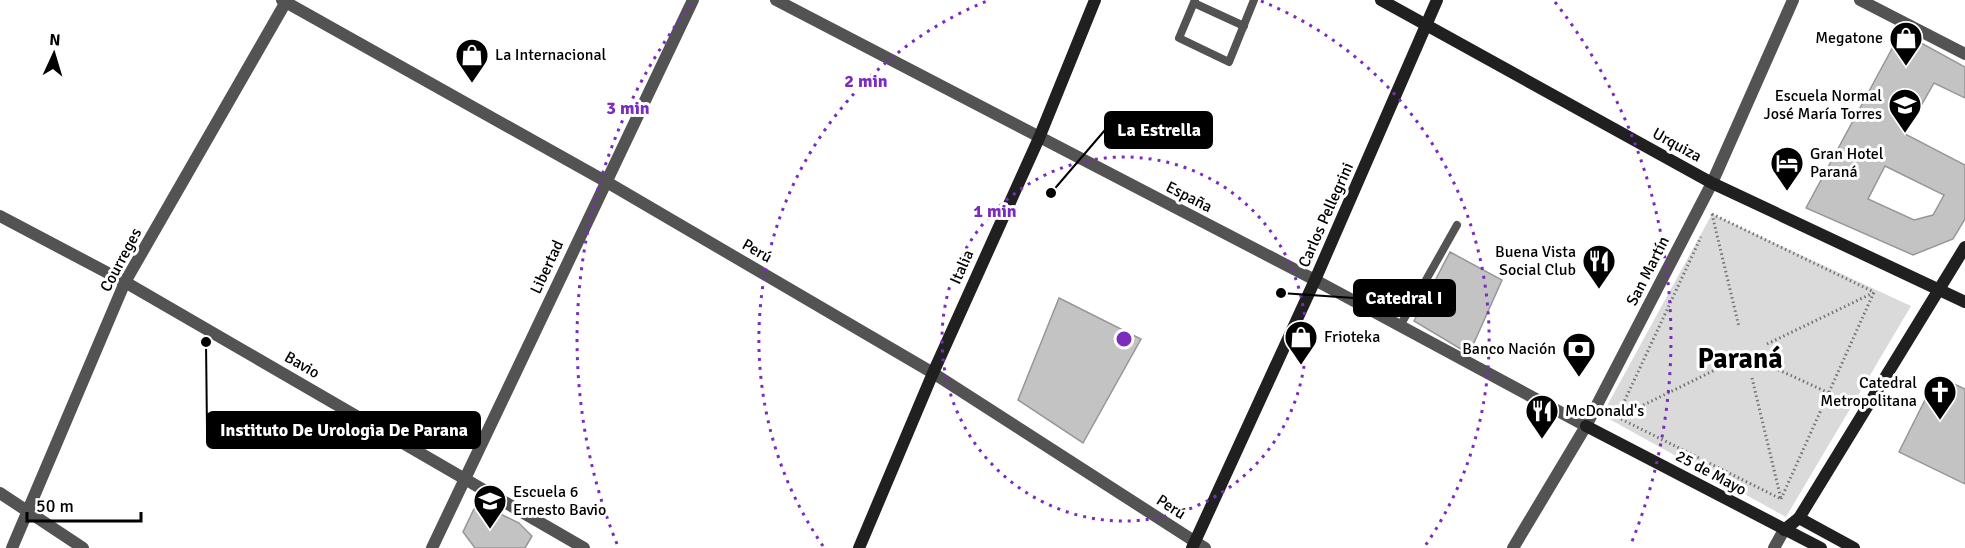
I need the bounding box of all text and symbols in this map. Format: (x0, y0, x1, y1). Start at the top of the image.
shop icon: Megatone (1888, 20, 1924, 67)
north arrow (24, 24, 84, 84)
place label: Megatone (1815, 28, 1883, 48)
text: N (49, 30, 61, 50)
shop icon: La Internacional (454, 37, 490, 84)
place label: La Internacional (495, 45, 607, 65)
text: 2 min (844, 70, 888, 92)
place label: Escuela Normal José María Torres (1763, 86, 1882, 124)
school or university icon: Escuela Normal José María Torres (1887, 87, 1923, 134)
text: 3 min (606, 97, 650, 119)
callout: La Estrella (1105, 112, 1212, 148)
text: La Estrella (1117, 119, 1201, 141)
street label: Urquiza (1649, 123, 1705, 167)
place label: Gran Hotel Paraná (1810, 144, 1884, 182)
hotel icon: Gran Hotel Paraná (1769, 145, 1805, 192)
street label: Carlos Pellegrini (1294, 159, 1358, 271)
street label: España (1162, 177, 1216, 217)
text: 1 min (973, 200, 1017, 222)
street label: Courreges (96, 225, 146, 295)
street label: San Martín (1622, 233, 1674, 309)
street label: Perú (738, 235, 776, 267)
street label: Libertad (526, 237, 568, 297)
place label: Buena Vista Social Club (1495, 242, 1576, 280)
restaurant icon: Buena Vista Social Club (1581, 243, 1617, 290)
street label: Italia (946, 247, 978, 287)
callout: Catedral I (1354, 280, 1455, 316)
text: Catedral I (1366, 287, 1442, 309)
shop icon: Frioteka (1283, 319, 1319, 366)
place label: Frioteka (1324, 327, 1380, 347)
centre of rings (1114, 329, 1134, 349)
bank icon: Banco Nación (1561, 331, 1597, 378)
place label: Banco Nación (1462, 339, 1556, 359)
district label: Paraná (1697, 342, 1783, 376)
street label: Bavio (281, 347, 323, 383)
place label: Catedral Metropolitana (1820, 373, 1917, 411)
church icon: Catedral Metropolitana (1922, 374, 1958, 421)
restaurant icon: McDonald's (1524, 393, 1560, 440)
place label: McDonald's (1565, 401, 1644, 421)
callout: Instituto De Urologia De Parana (207, 412, 480, 448)
text: Instituto De Urologia De Parana (220, 419, 468, 441)
street label: 25 de Mayo (1672, 446, 1750, 500)
place label: Escuela 6 Ernesto Bavio (513, 482, 606, 520)
school or university icon: Escuela 6 Ernesto Bavio (472, 483, 508, 530)
scale bar (27, 485, 141, 523)
street label: Perú (1152, 490, 1190, 524)
text: 50 m (36, 495, 74, 517)

